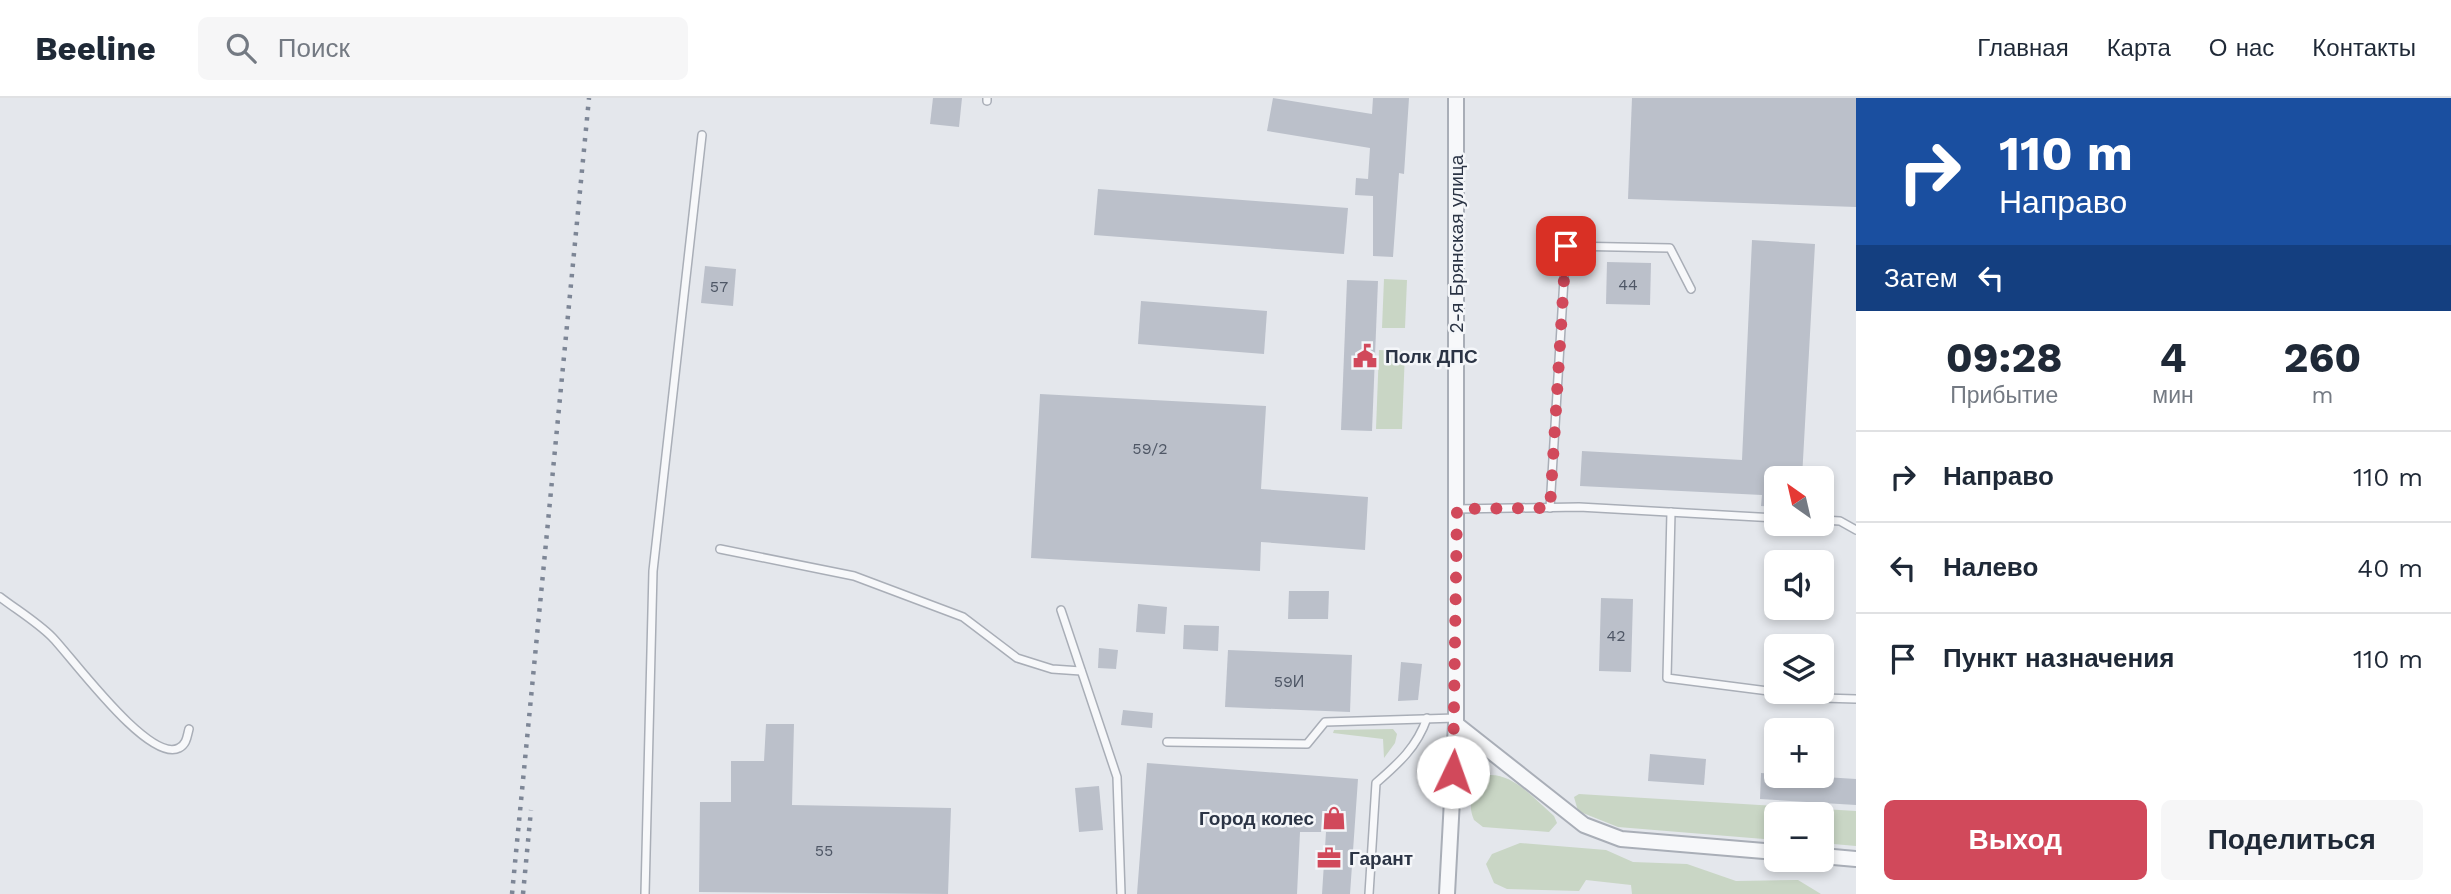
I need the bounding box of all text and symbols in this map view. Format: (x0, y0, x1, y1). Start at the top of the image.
search box (198, 17, 688, 80)
text: Beeline (35, 29, 156, 68)
icon: search (222, 29, 260, 67)
text: Поиск (278, 33, 350, 63)
text: Главная (1977, 34, 2069, 62)
text: Карта (2107, 34, 2171, 62)
text: О нас (2209, 34, 2274, 62)
text: Контакты (2312, 34, 2416, 62)
text: 110 m (1999, 124, 2133, 182)
icon: right (1884, 126, 1975, 217)
street label: 2-я Брянская улица (1445, 154, 1468, 333)
text: Направо (1999, 183, 2127, 221)
pin (1536, 216, 1596, 276)
icon: arrive (1547, 227, 1585, 265)
icon: left (1972, 259, 2010, 297)
text: Затем (1884, 263, 1958, 293)
house number: 44 (1618, 275, 1638, 294)
house number: 57 (710, 277, 728, 296)
text: 09:28 (1946, 333, 2063, 382)
text: 4 (2159, 333, 2187, 382)
text: 260 (2283, 333, 2361, 382)
public building icon: Полк ДПС (1351, 342, 1379, 370)
place label: Полк ДПС (1385, 345, 1478, 368)
text: Прибытие (1950, 382, 2058, 409)
text: мин (2152, 382, 2194, 409)
text: m (2311, 382, 2333, 409)
house number: 59/2 (1132, 439, 1168, 458)
icon: right (1884, 458, 1922, 496)
text: Направо (1943, 461, 2054, 491)
text: 110 m (2353, 462, 2423, 492)
north arrow (1764, 466, 1834, 536)
map controls (1764, 466, 1834, 872)
icon: left (1884, 549, 1922, 587)
button: sound (1764, 550, 1834, 620)
text: Налево (1943, 552, 2038, 582)
text: 40 m (2357, 553, 2423, 583)
house number: 42 (1606, 626, 1626, 645)
button: layers (1764, 634, 1834, 704)
icon: arrive (1884, 640, 1922, 678)
text: Пункт назначения (1943, 643, 2174, 673)
text: 110 m (2353, 644, 2423, 674)
house number: 59И (1274, 672, 1304, 691)
button: + (1764, 718, 1834, 788)
position arrow (1416, 735, 1490, 809)
button: Выход (1884, 800, 2147, 880)
button: Поделиться (2161, 800, 2423, 880)
button: − (1764, 802, 1834, 872)
shop icon: Город колес (1320, 804, 1348, 832)
place label: Город колес (1199, 807, 1314, 830)
house number: 55 (815, 841, 833, 860)
office icon: Гарант (1315, 844, 1343, 872)
place label: Гарант (1349, 847, 1413, 870)

